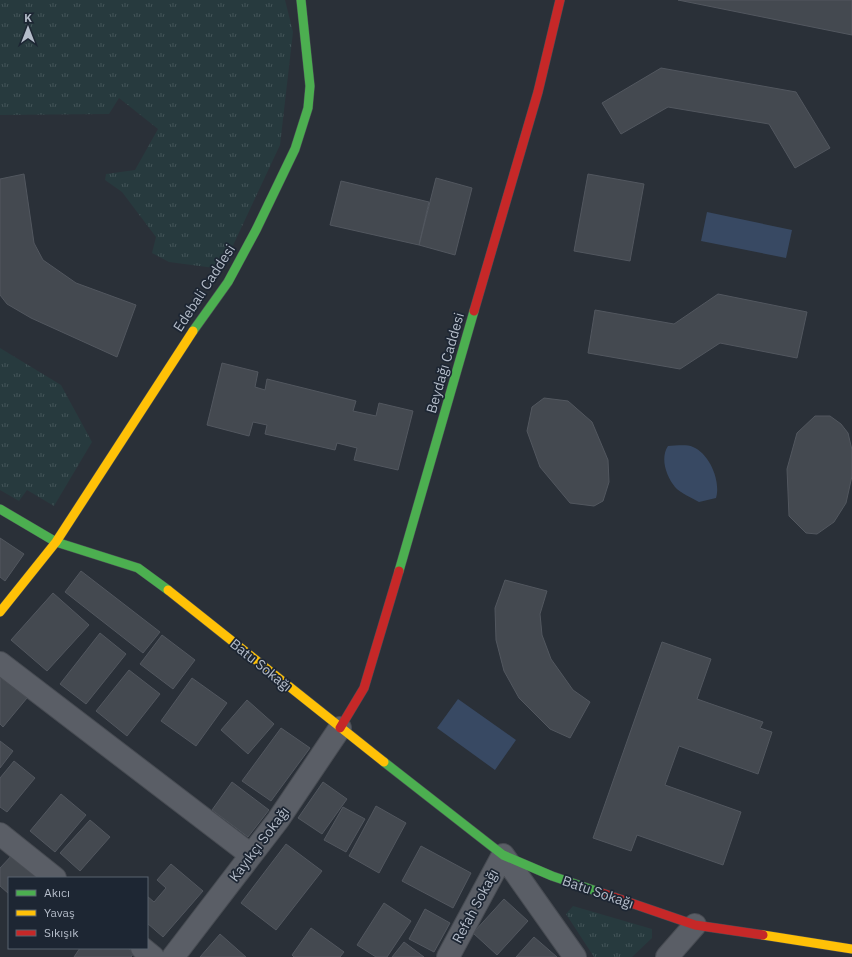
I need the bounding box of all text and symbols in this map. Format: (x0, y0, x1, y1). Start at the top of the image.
north arrow (8, 8, 48, 48)
text: K (24, 11, 32, 25)
street label: Edebali Caddesi (169, 241, 239, 335)
street label: Beydağı Caddesi (422, 311, 468, 415)
street label: Batu Sokağı (226, 635, 296, 695)
street label: Kayıkçı Sokağı (225, 803, 293, 885)
street label: Refah Sokağı (448, 866, 502, 946)
street label: Batu Sokağı (560, 871, 636, 913)
legend (8, 877, 148, 949)
text: Akıcı (44, 885, 70, 900)
text: Yavaş (44, 905, 75, 920)
text: Sıkışık (44, 925, 79, 940)

